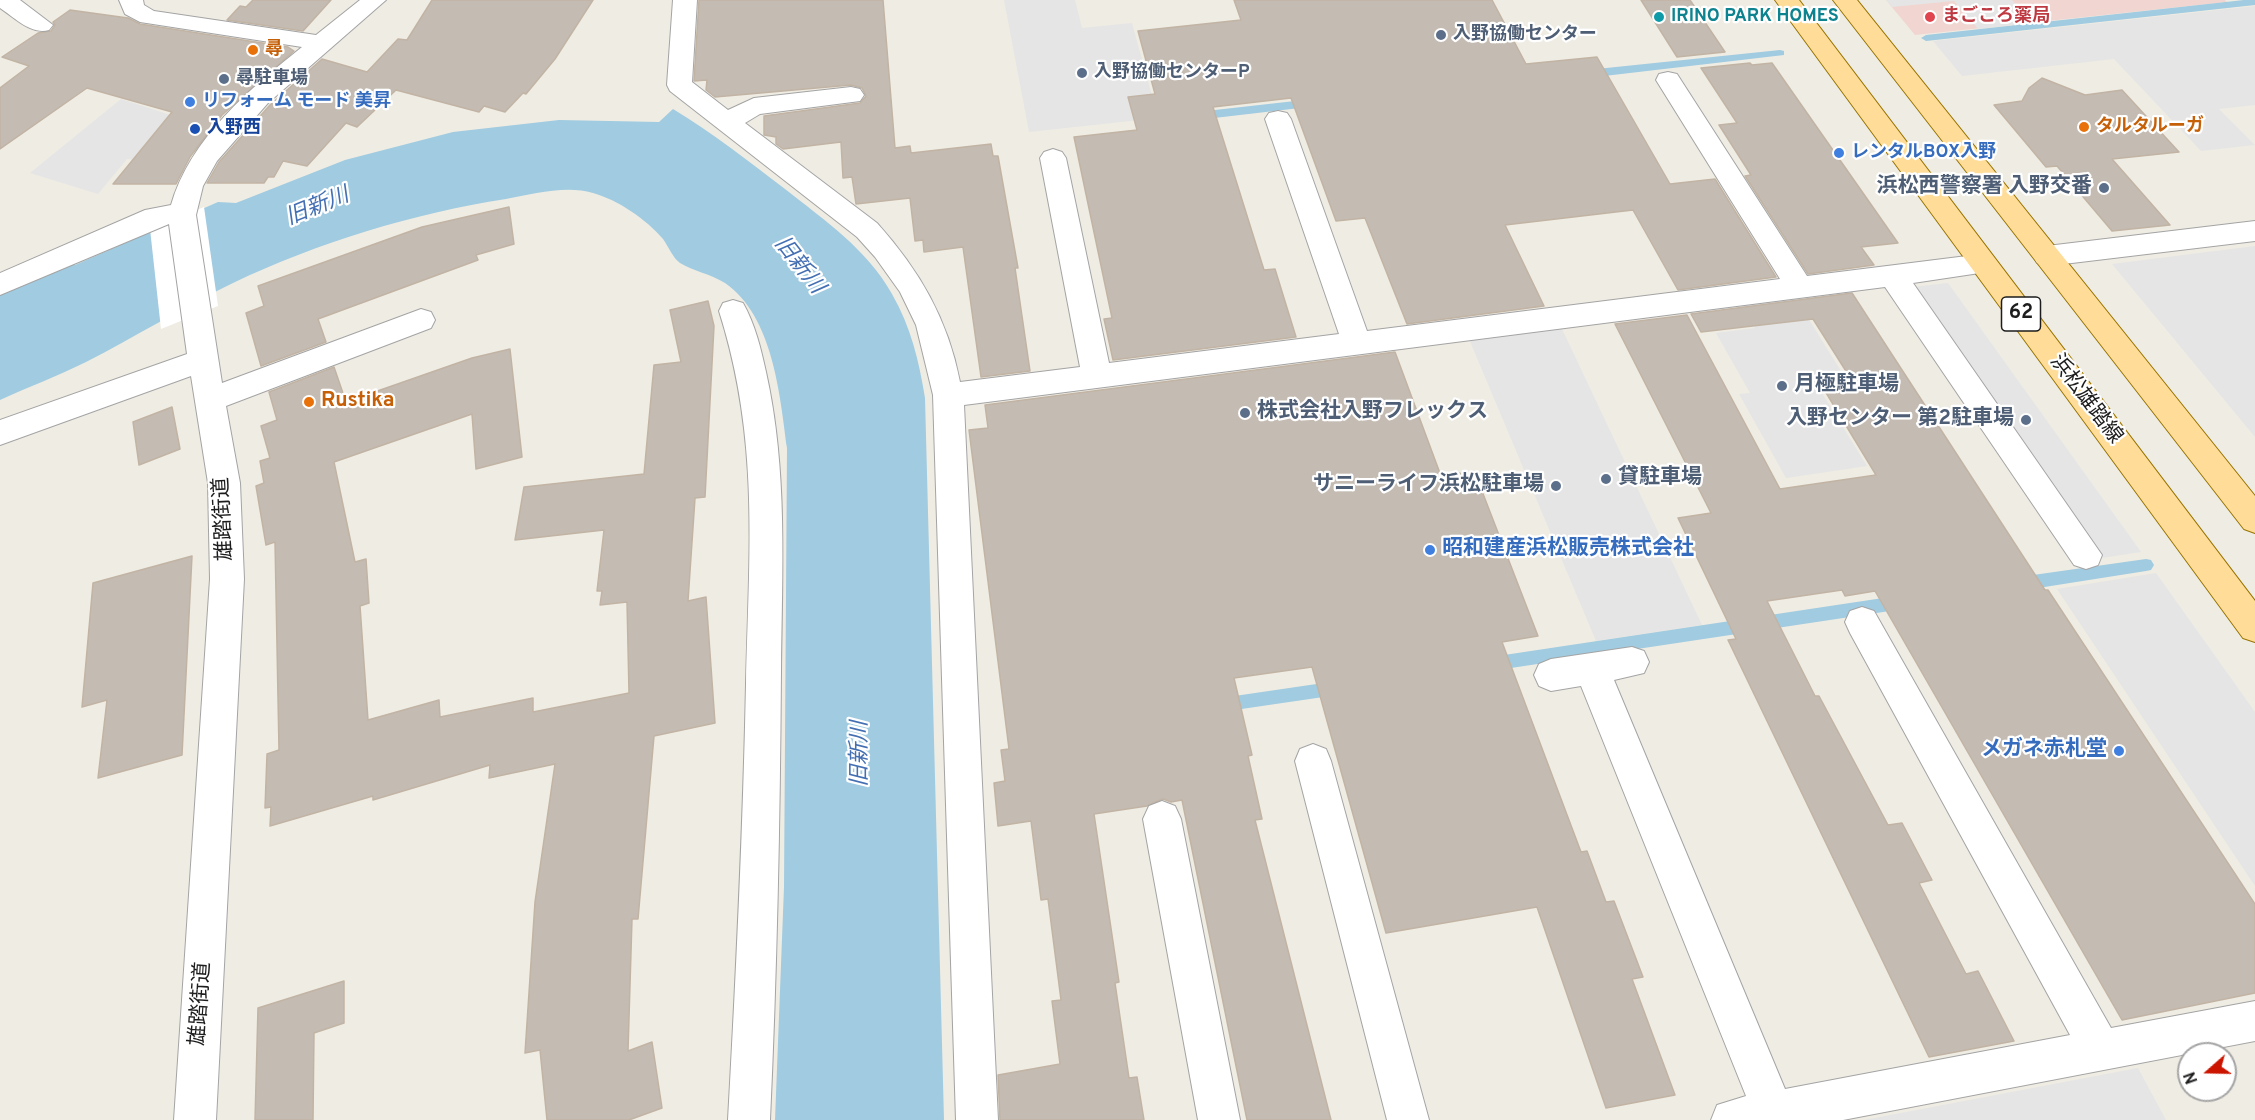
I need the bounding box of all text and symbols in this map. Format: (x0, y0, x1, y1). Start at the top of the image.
place label: IRINO PARK HOMES (1671, 6, 1839, 28)
place label: まごころ薬局 (1942, 6, 2050, 28)
marker: IRINO PARK HOMES (1652, 10, 1666, 24)
marker: まごころ薬局 (1923, 10, 1937, 24)
place label: 入野協働センター (1453, 24, 1597, 46)
marker: 入野協働センター (1434, 28, 1448, 42)
place label: 尋 (265, 39, 283, 61)
marker: 尋 (246, 43, 260, 57)
place label: 入野協働センターP (1094, 62, 1249, 84)
marker: 入野協働センターP (1075, 66, 1089, 80)
place label: 尋駐車場 (236, 68, 308, 90)
marker: 尋駐車場 (217, 72, 231, 86)
place label: リフォーム モード 美昇 (202, 91, 391, 113)
marker: リフォーム モード 美昇 (183, 95, 197, 109)
place label: タルタルーガ (2096, 116, 2204, 138)
place label: 入野西 (207, 118, 261, 140)
marker: タルタルーガ (2077, 120, 2091, 134)
marker: 入野西 (188, 122, 202, 136)
place label: レンタルBOX入野 (1851, 142, 1996, 164)
marker: レンタルBOX入野 (1832, 146, 1846, 160)
place label: 浜松西警察署 入野交番 (1877, 175, 2092, 201)
marker: 浜松西警察署 入野交番 (2097, 181, 2111, 195)
water label: 旧新川 (282, 183, 354, 233)
water label: 旧新川 (767, 232, 829, 300)
road number: 62 (2002, 297, 2040, 331)
street label: 浜松雄踏線 (2043, 350, 2127, 450)
place label: 月極駐車場 (1794, 373, 1899, 399)
marker: 月極駐車場 (1775, 379, 1789, 393)
place label: Rustika (321, 389, 394, 415)
marker: Rustika (302, 395, 316, 409)
place label: 株式会社入野フレックス (1257, 400, 1488, 426)
marker: 株式会社入野フレックス (1238, 406, 1252, 420)
place label: 入野センター 第2駐車場 (1786, 407, 2014, 433)
marker: 入野センター 第2駐車場 (2019, 413, 2033, 427)
place label: 貸駐車場 (1618, 466, 1702, 492)
marker: 貸駐車場 (1599, 472, 1613, 486)
place label: サニーライフ浜松駐車場 (1313, 473, 1544, 499)
street label: 雄踏街道 (210, 476, 240, 562)
marker: サニーライフ浜松駐車場 (1549, 479, 1563, 493)
place label: 昭和建産浜松販売株式会社 (1442, 537, 1694, 563)
marker: 昭和建産浜松販売株式会社 (1423, 543, 1437, 557)
water label: 旧新川 (849, 721, 875, 787)
place label: メガネ赤札堂 (1981, 738, 2107, 764)
marker: メガネ赤札堂 (2112, 744, 2126, 758)
street label: 雄踏街道 (187, 961, 217, 1047)
north arrow (2177, 1042, 2237, 1102)
text: N (2181, 1069, 2203, 1086)

